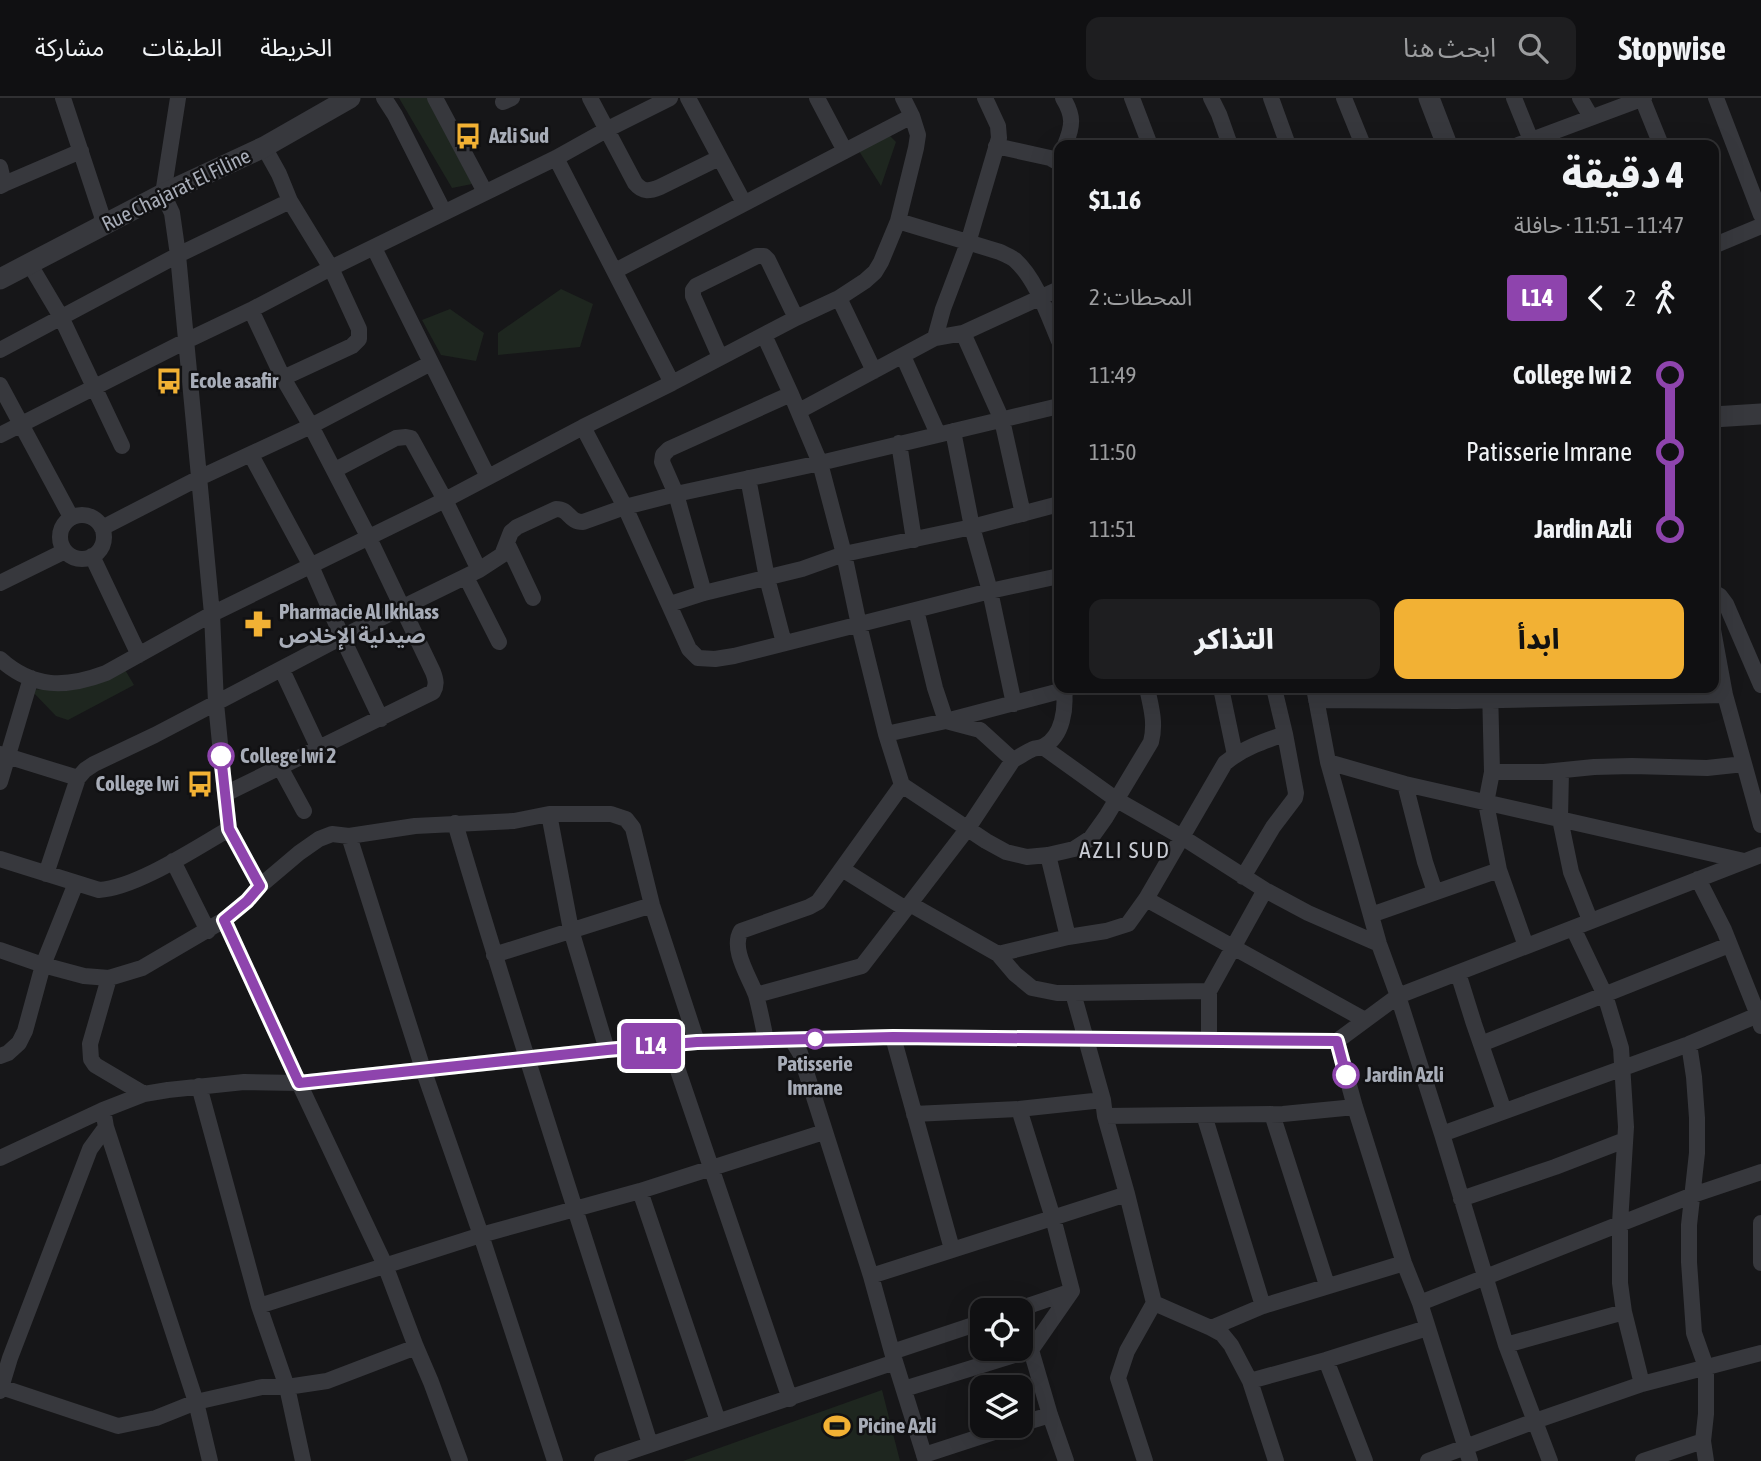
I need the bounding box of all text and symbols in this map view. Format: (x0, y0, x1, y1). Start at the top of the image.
search box (1086, 17, 1576, 80)
icon: search (1514, 29, 1552, 67)
text: Stopwise (1618, 29, 1726, 67)
text: ابحث هنا (1403, 33, 1496, 63)
text: مشاركة (35, 34, 104, 61)
text: الطبقات (142, 34, 222, 61)
text: الخريطة (260, 34, 332, 61)
bus stop icon: Azli Sud (453, 121, 483, 151)
place label: Azli Sud (488, 123, 549, 147)
street label: Rue Chajarat El Filine (97, 143, 254, 235)
text: 4 دقيقة (1562, 153, 1684, 196)
text: $1.16 (1089, 185, 1141, 215)
text: 11:47 – 11:51 · حافلة (1514, 212, 1684, 238)
icon: back (1577, 279, 1615, 317)
icon: walk (1646, 279, 1684, 317)
text: المحطات: 2 (1089, 284, 1192, 310)
text: L14 (1521, 284, 1553, 311)
text: 2 (1625, 285, 1636, 311)
text: College Iwi 2 (1513, 360, 1632, 390)
text: 11:49 (1089, 362, 1136, 388)
bus stop icon: Ecole asafir (154, 366, 184, 396)
place label: Ecole asafir (190, 368, 279, 392)
text: Patisserie Imrane (1466, 437, 1632, 467)
text: 11:50 (1089, 439, 1136, 465)
text: Jardin Azli (1534, 514, 1632, 544)
text: 11:51 (1089, 516, 1136, 542)
place label: Pharmacie Al Ikhlass صيدلية الإخلاص (279, 599, 440, 650)
button: التذاكر (1089, 599, 1380, 679)
button: ابدأ (1394, 599, 1684, 679)
pharmacy icon: Pharmacie Al Ikhlass صيدلية الإخلاص (243, 609, 273, 639)
marker: College Iwi 2 (208, 743, 234, 769)
place label: College Iwi 2 (240, 743, 336, 767)
bus stop icon: College Iwi (185, 769, 215, 799)
place label: College Iwi (95, 771, 179, 795)
district label: AZLI SUD (1079, 837, 1171, 863)
line badge: L14 (611, 1023, 691, 1069)
marker: Patisserie Imrane (805, 1029, 825, 1049)
text: L14 (635, 1032, 667, 1059)
place label: Patisserie Imrane (777, 1051, 853, 1099)
marker: Jardin Azli (1333, 1062, 1359, 1088)
place label: Jardin Azli (1364, 1062, 1444, 1086)
map controls (970, 1298, 1033, 1438)
button: locate (970, 1298, 1033, 1361)
button: layers (970, 1375, 1033, 1438)
sports icon: Picine Azli (822, 1411, 852, 1441)
place label: Picine Azli (858, 1413, 936, 1437)

